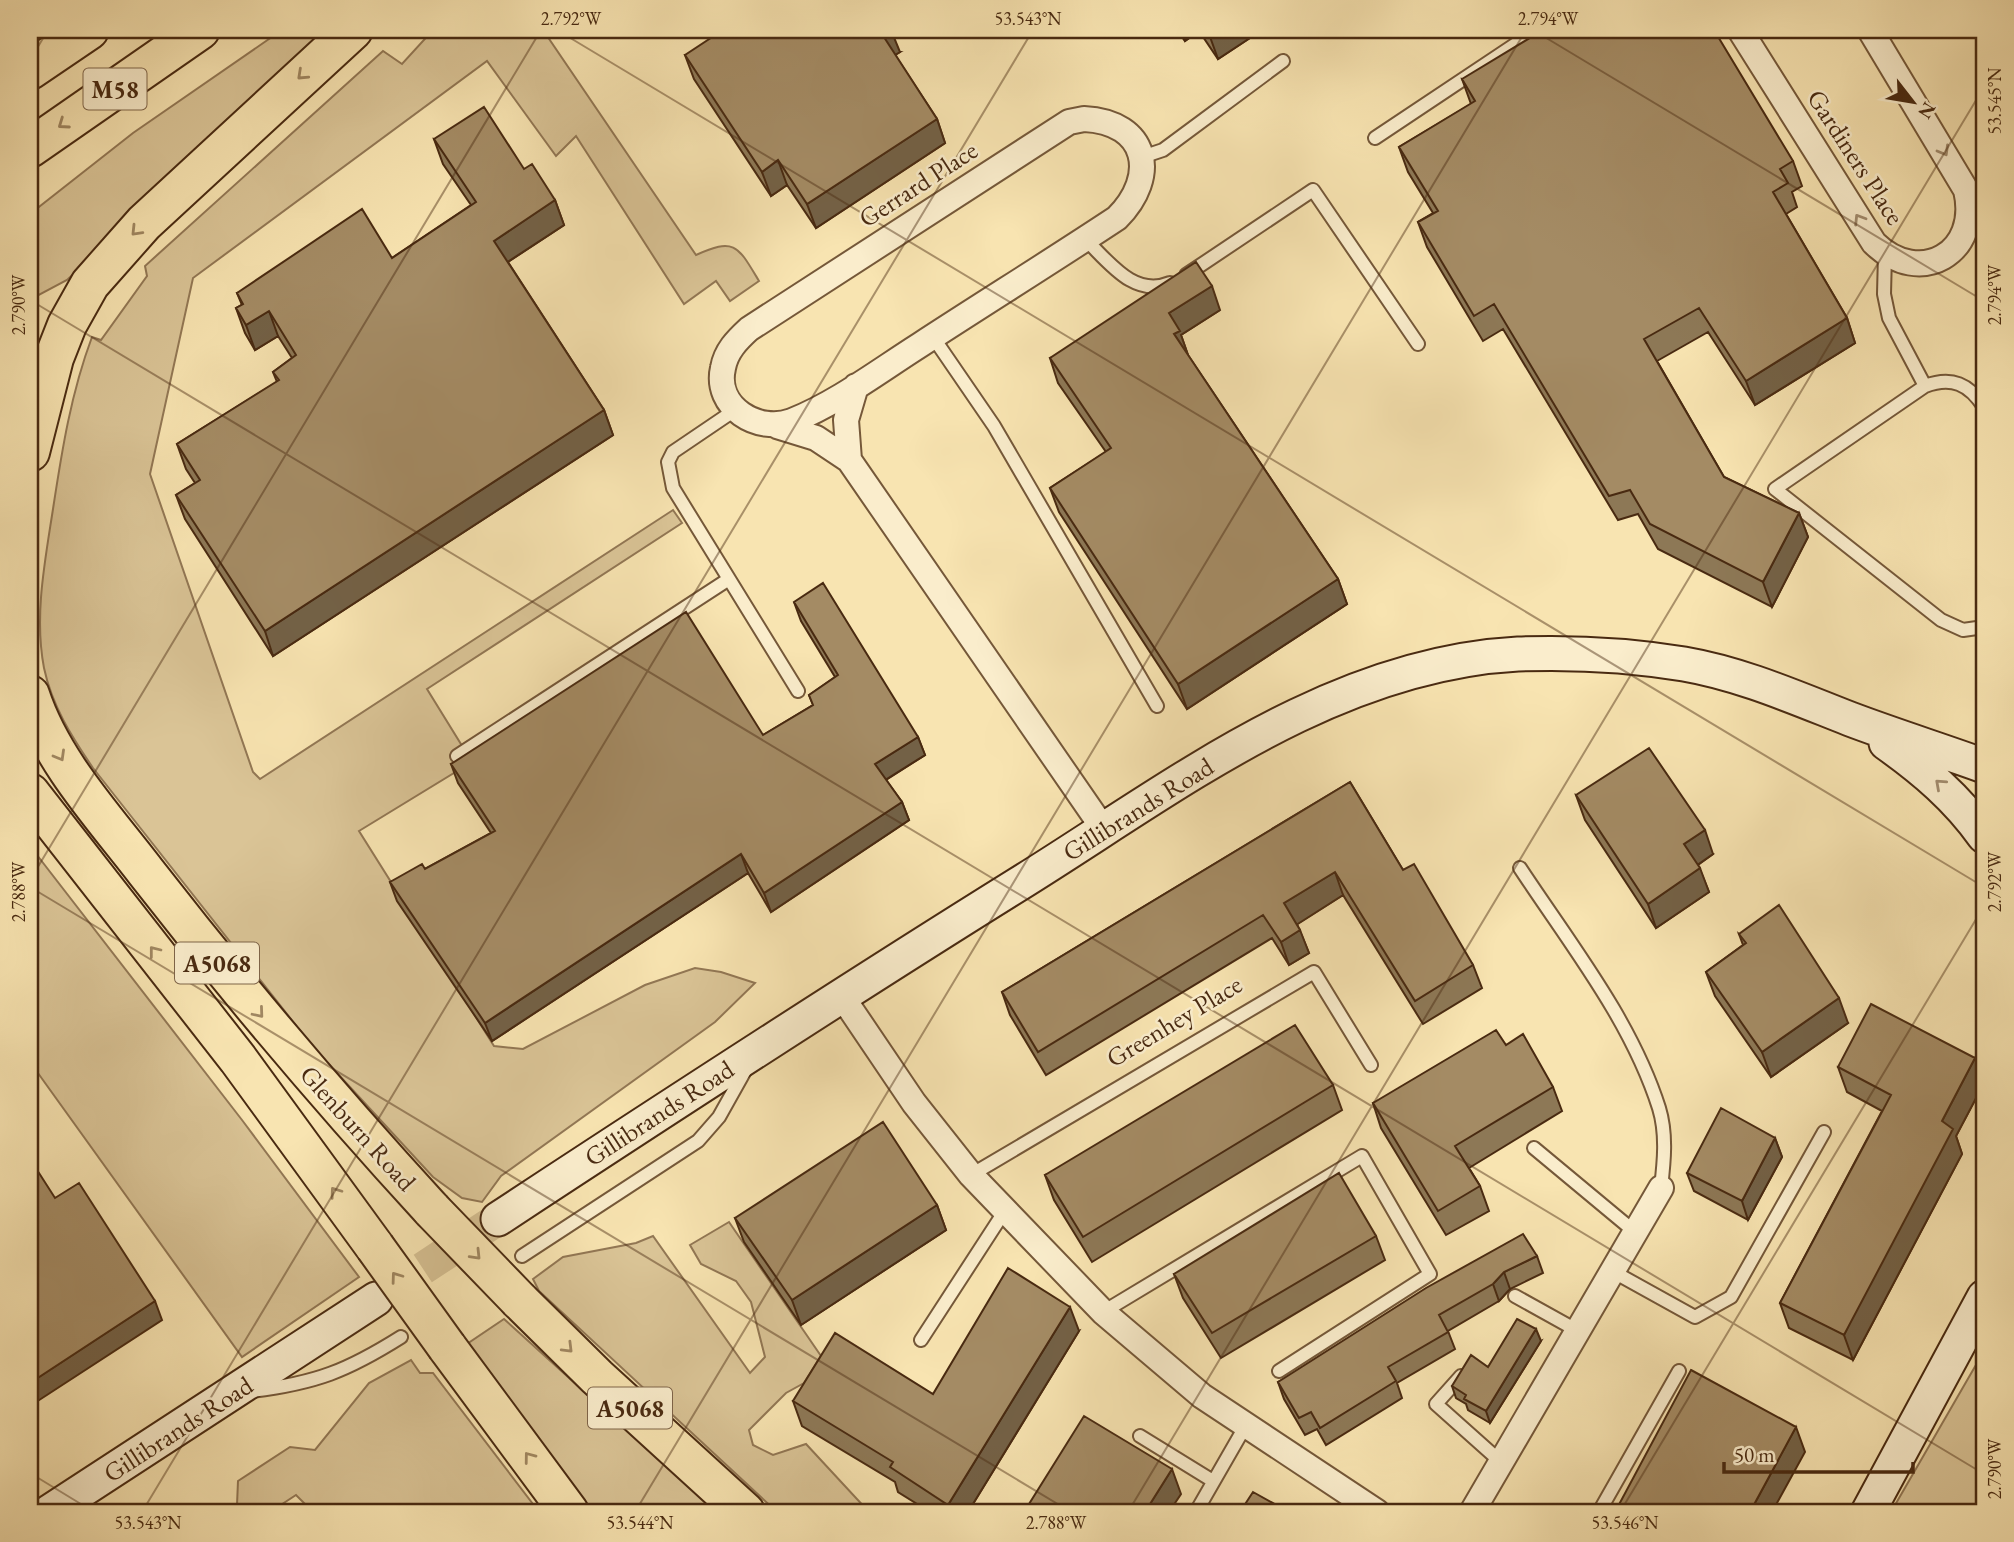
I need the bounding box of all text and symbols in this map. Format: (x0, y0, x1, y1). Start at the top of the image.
text: 2.792°W (541, 7, 602, 30)
text: 53.543°N (995, 7, 1062, 30)
text: 2.794°W (1518, 7, 1579, 30)
north arrow (1878, 66, 1948, 136)
one-way arrow (297, 67, 310, 79)
text: 53.545°N (1983, 67, 2006, 134)
road number: M58 (83, 68, 146, 110)
street label: Gardiners Place (1800, 83, 1912, 231)
text: N (1912, 97, 1942, 124)
one-way arrow (58, 116, 71, 128)
street label: Gerrard Place (852, 133, 984, 235)
one-way arrow (1935, 143, 1948, 156)
one-way arrow (1854, 214, 1867, 227)
one-way arrow (132, 223, 145, 236)
text: 2.794°W (1983, 264, 2006, 325)
text: 2.790°W (7, 274, 30, 335)
one-way arrow (52, 748, 65, 761)
street label: Gillibrands Road (1056, 749, 1220, 869)
one-way arrow (1935, 780, 1948, 793)
text: 2.792°W (1983, 851, 2006, 912)
text: 2.788°W (7, 861, 30, 922)
road number: A5068 (175, 943, 259, 984)
one-way arrow (150, 946, 163, 959)
street label: Greenhey Place (1100, 967, 1248, 1075)
one-way arrow (250, 1006, 263, 1018)
street label: Gillibrands Road (578, 1052, 741, 1174)
street label: Glenburn Road (292, 1058, 424, 1199)
one-way arrow (330, 1187, 343, 1200)
one-way arrow (467, 1247, 480, 1260)
one-way arrow (392, 1272, 404, 1285)
one-way arrow (560, 1340, 572, 1352)
street label: Gillibrands Road (97, 1368, 260, 1490)
road number: A5068 (588, 1388, 672, 1428)
scale bar (1724, 1430, 1912, 1474)
text: 2.790°W (1983, 1438, 2006, 1499)
text: 50 m (1734, 1441, 1775, 1468)
one-way arrow (524, 1453, 537, 1465)
text: 53.543°N (115, 1511, 182, 1534)
text: 53.544°N (607, 1511, 674, 1534)
text: 2.788°W (1026, 1511, 1087, 1534)
text: 53.546°N (1592, 1511, 1659, 1534)

